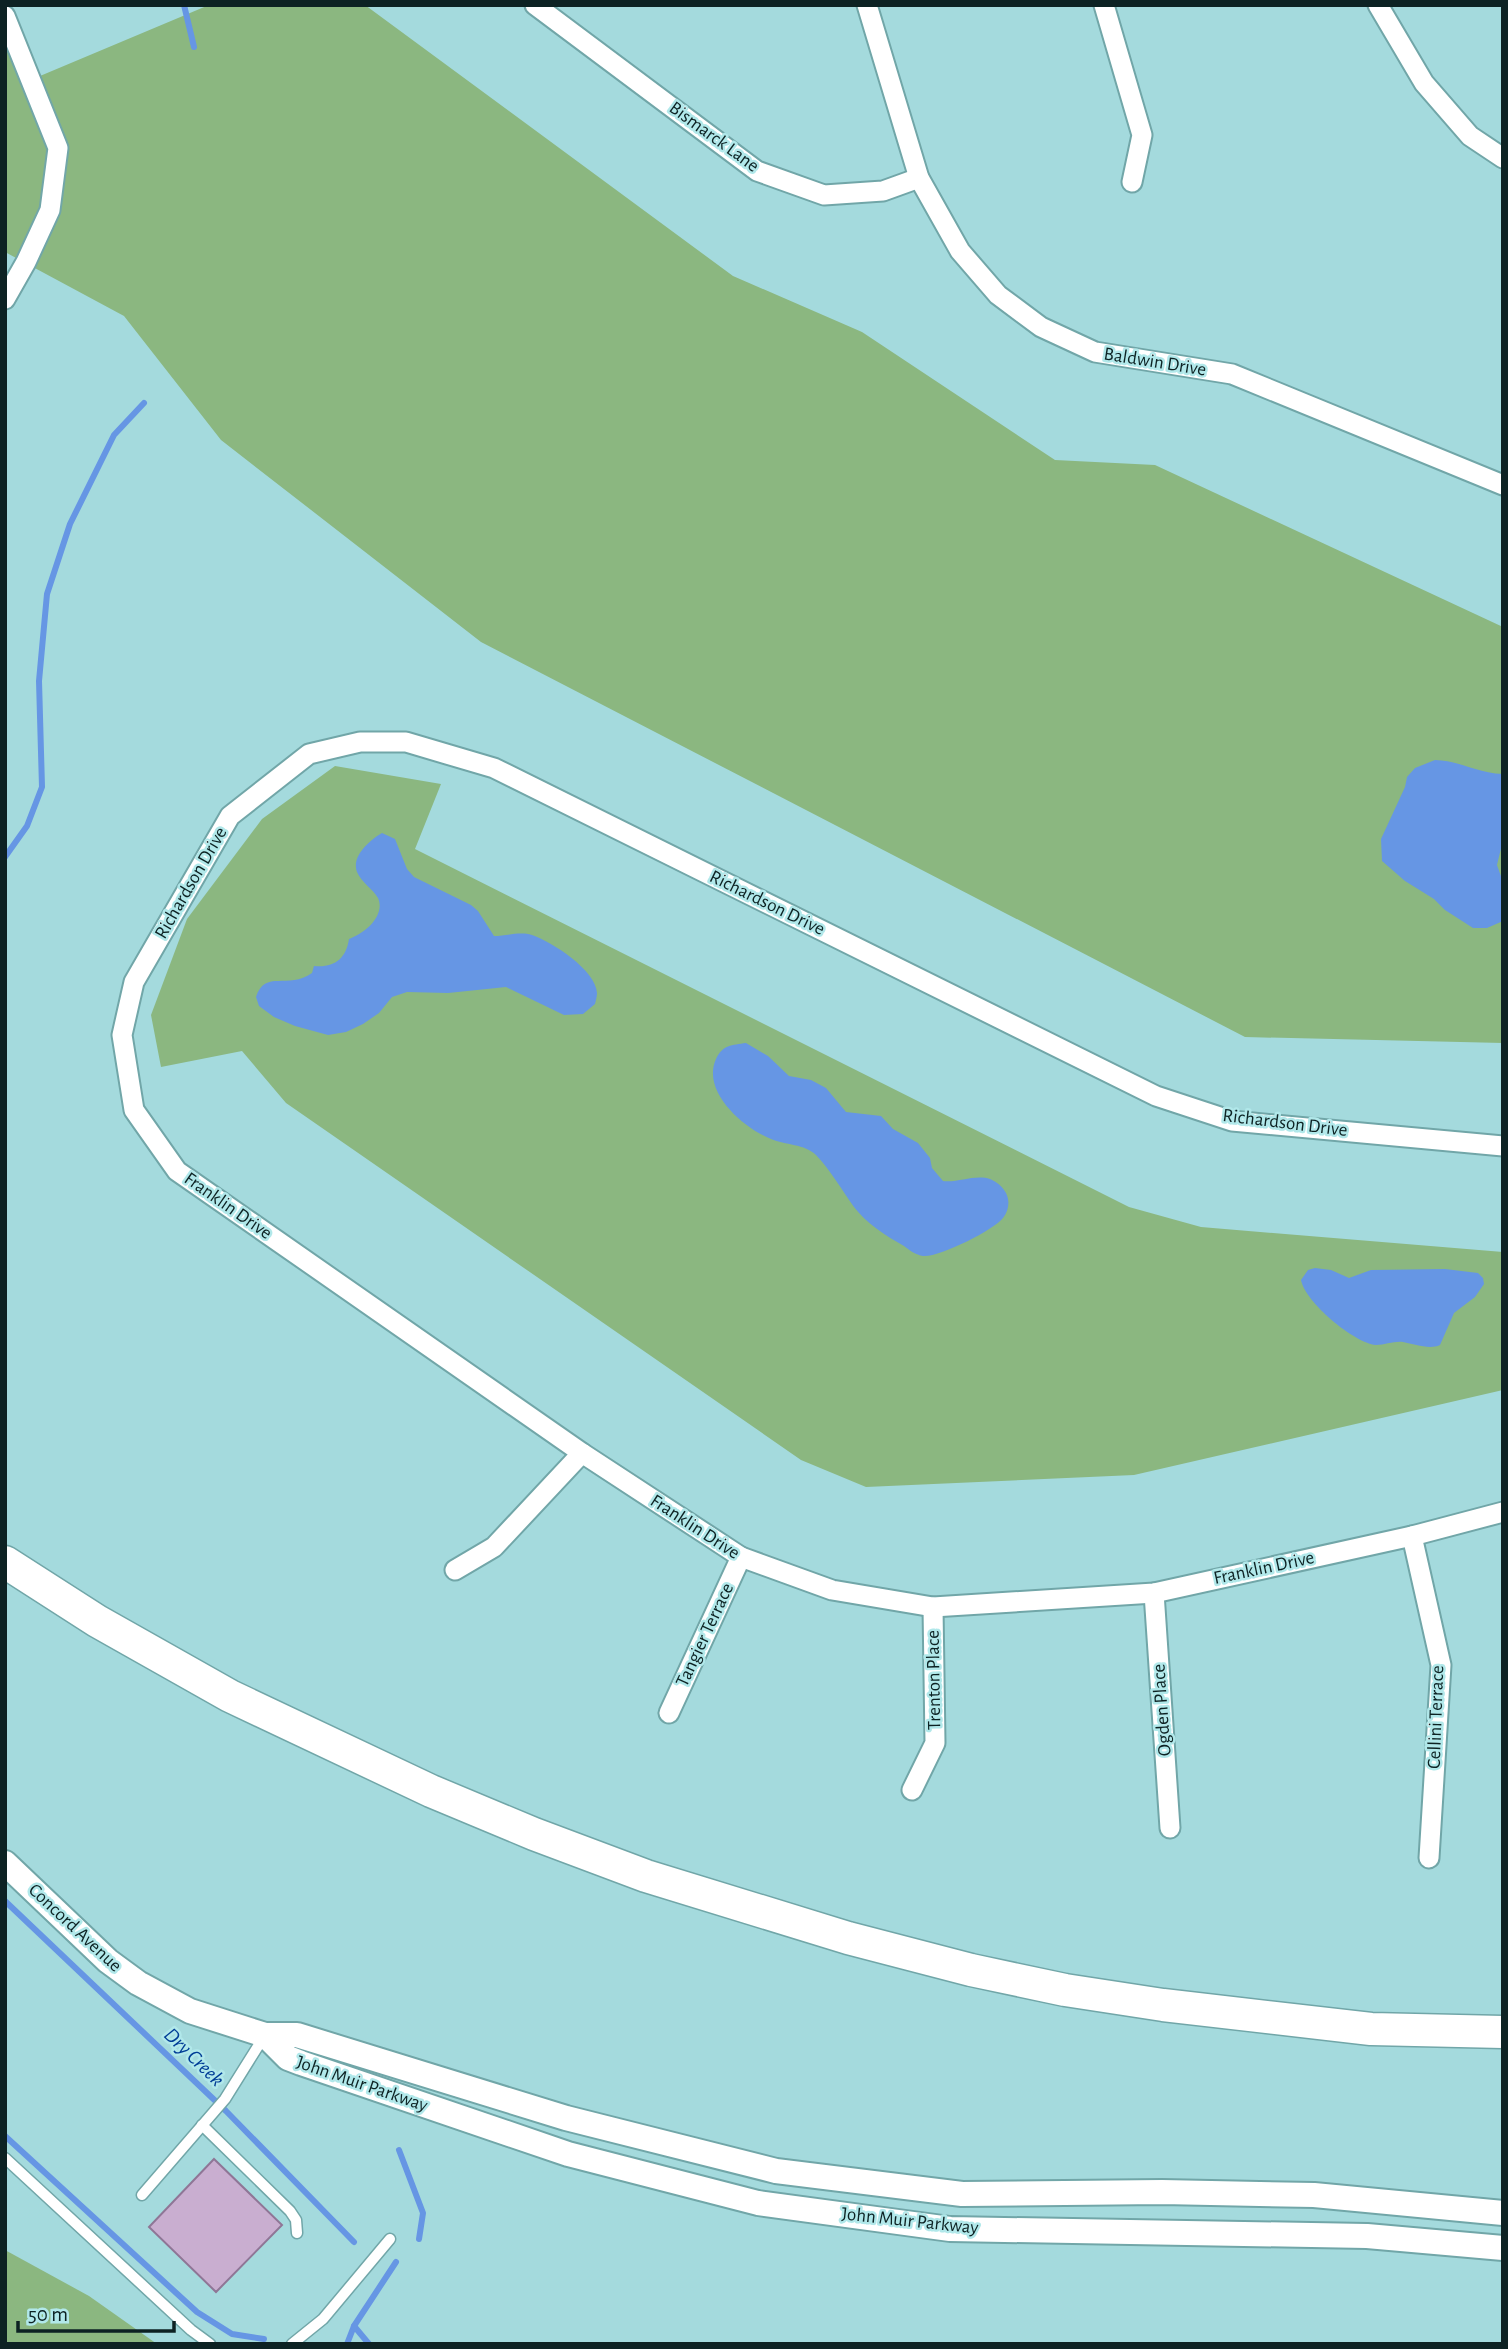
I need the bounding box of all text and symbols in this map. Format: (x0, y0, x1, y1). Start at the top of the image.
street label: Bismarck Lane (666, 98, 762, 176)
street label: Baldwin Drive (1102, 345, 1208, 379)
street label: Richardson Drive (151, 824, 231, 942)
street label: Richardson Drive (706, 867, 828, 939)
street label: Richardson Drive (1222, 1106, 1348, 1140)
street label: Franklin Drive (181, 1169, 275, 1243)
street label: Franklin Drive (647, 1491, 743, 1563)
street label: Franklin Drive (1212, 1548, 1316, 1588)
street label: Tangier Terrace (673, 1580, 737, 1690)
street label: Trenton Place (924, 1630, 944, 1730)
street label: Ogden Place (1149, 1663, 1175, 1757)
street label: Cellini Terrace (1425, 1665, 1447, 1769)
street label: Concord Avenue (25, 1880, 125, 1976)
water label: Dry Creek (160, 2024, 228, 2091)
street label: John Muir Parkway (294, 2053, 430, 2115)
street label: John Muir Parkway (841, 2204, 979, 2238)
scale bar (18, 2290, 173, 2334)
text: 50 m (28, 2304, 68, 2325)

